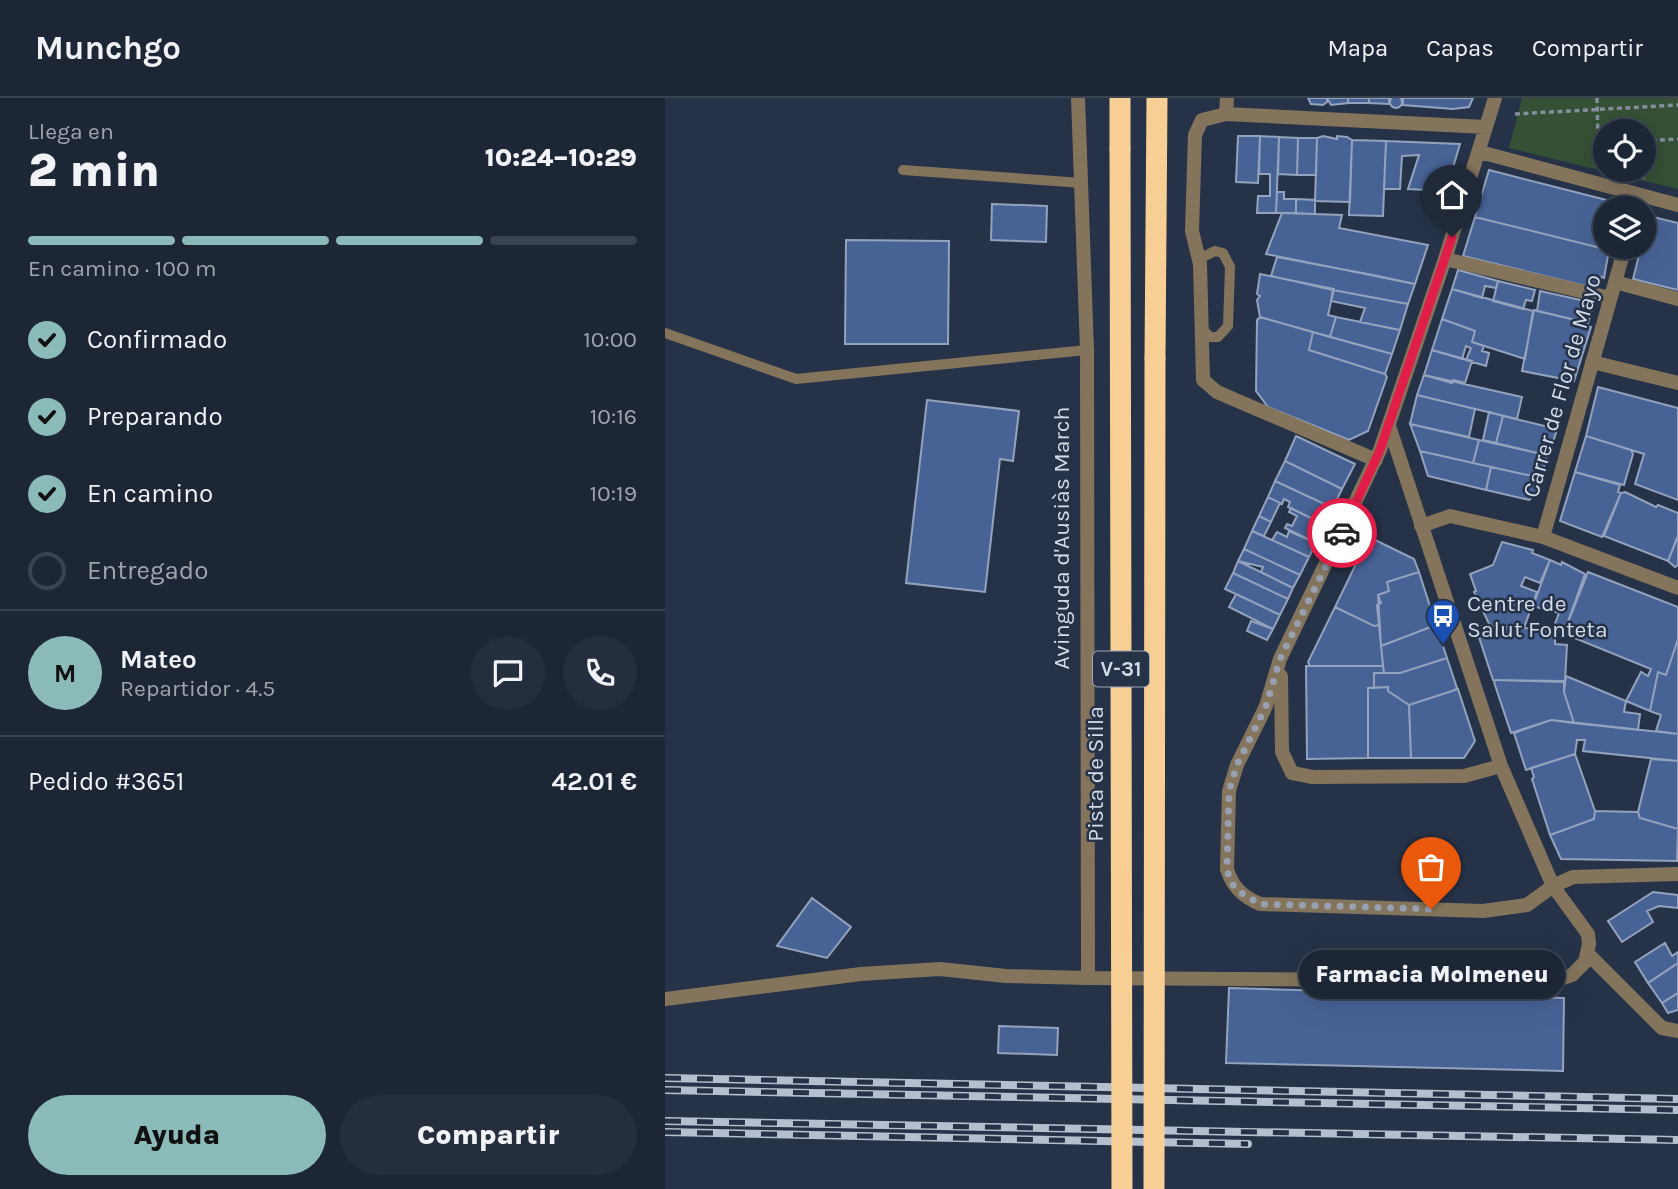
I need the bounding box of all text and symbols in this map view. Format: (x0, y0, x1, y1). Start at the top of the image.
text: Munchgo (35, 29, 181, 67)
text: Mapa (1327, 34, 1388, 62)
text: Capas (1426, 34, 1494, 62)
text: Compartir (1532, 34, 1643, 62)
text: Llega en (28, 118, 114, 145)
map controls (1593, 119, 1656, 259)
button: locate (1593, 119, 1656, 182)
text: 10:24–10:29 (485, 142, 637, 173)
text: 2 min (28, 144, 160, 198)
pin (1422, 165, 1482, 237)
icon: home (1433, 176, 1471, 214)
button: layers (1593, 196, 1656, 259)
text: En camino · 100 m (28, 255, 217, 282)
street label: Carrer de Flor de Mayo (1517, 271, 1607, 501)
icon: check (28, 321, 66, 359)
text: Confirmado (87, 324, 227, 355)
text: 10:00 (583, 326, 637, 353)
icon: check (28, 398, 66, 436)
text: Preparando (87, 401, 223, 432)
text: 10:16 (590, 403, 637, 430)
street label: Avinguda d'Ausiàs March (1048, 407, 1075, 669)
icon: check (28, 475, 66, 513)
text: En camino (87, 478, 213, 509)
text: 10:19 (590, 480, 637, 507)
courier (1307, 498, 1377, 568)
icon: car (1323, 514, 1361, 552)
text: Entregado (87, 555, 208, 586)
place label: Centre de Salut Fonteta (1467, 590, 1608, 643)
bus stop icon: Centre de Salut Fonteta (1424, 597, 1462, 646)
button: chat (471, 636, 545, 710)
button: phone (563, 636, 637, 710)
text: Mateo (120, 644, 197, 675)
road number: V-31 (1093, 652, 1149, 686)
text: M (54, 658, 76, 689)
text: Repartidor · 4.5 (120, 675, 275, 702)
street label: Pista de Silla (1082, 706, 1109, 842)
text: Pedido #3651 (28, 766, 184, 797)
text: 42.01 € (551, 766, 637, 797)
pin (1401, 837, 1461, 909)
icon: bag (1412, 848, 1450, 886)
callout: Farmacia Molmeneu (1298, 951, 1564, 1000)
text: Farmacia Molmeneu (1315, 961, 1549, 988)
button: Ayuda (28, 1095, 326, 1175)
button: Compartir (340, 1095, 637, 1175)

